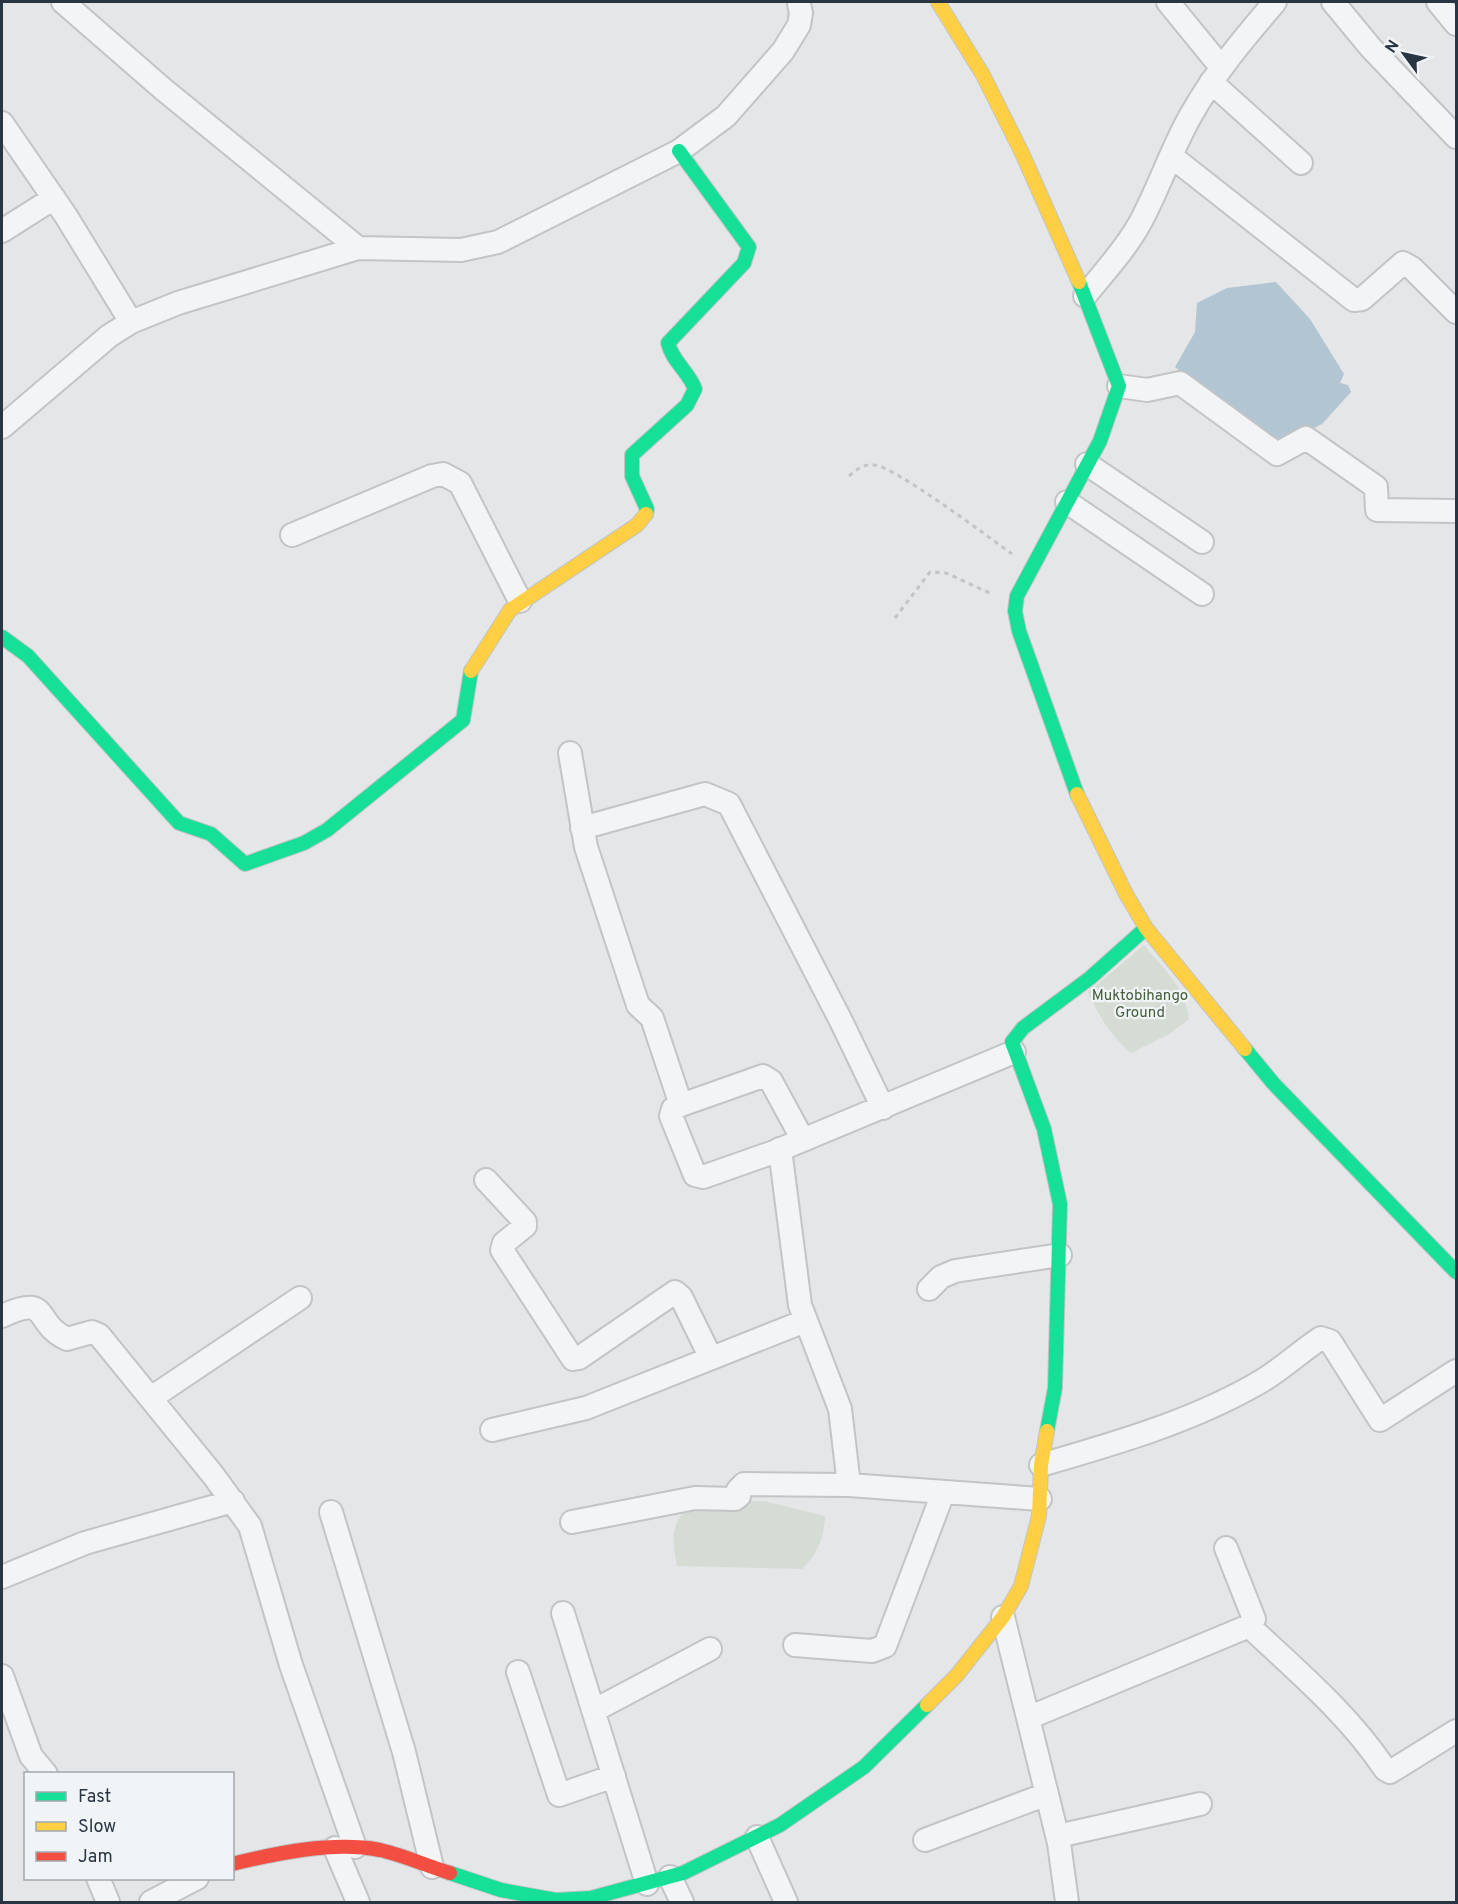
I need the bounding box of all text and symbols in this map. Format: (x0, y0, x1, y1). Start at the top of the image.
north arrow (1374, 24, 1434, 84)
text: N (1382, 37, 1405, 57)
park label: Muktobihango Ground (1092, 987, 1188, 1023)
legend (24, 1772, 234, 1880)
text: Fast (78, 1786, 111, 1809)
text: Slow (78, 1816, 116, 1839)
text: Jam (78, 1846, 113, 1869)

